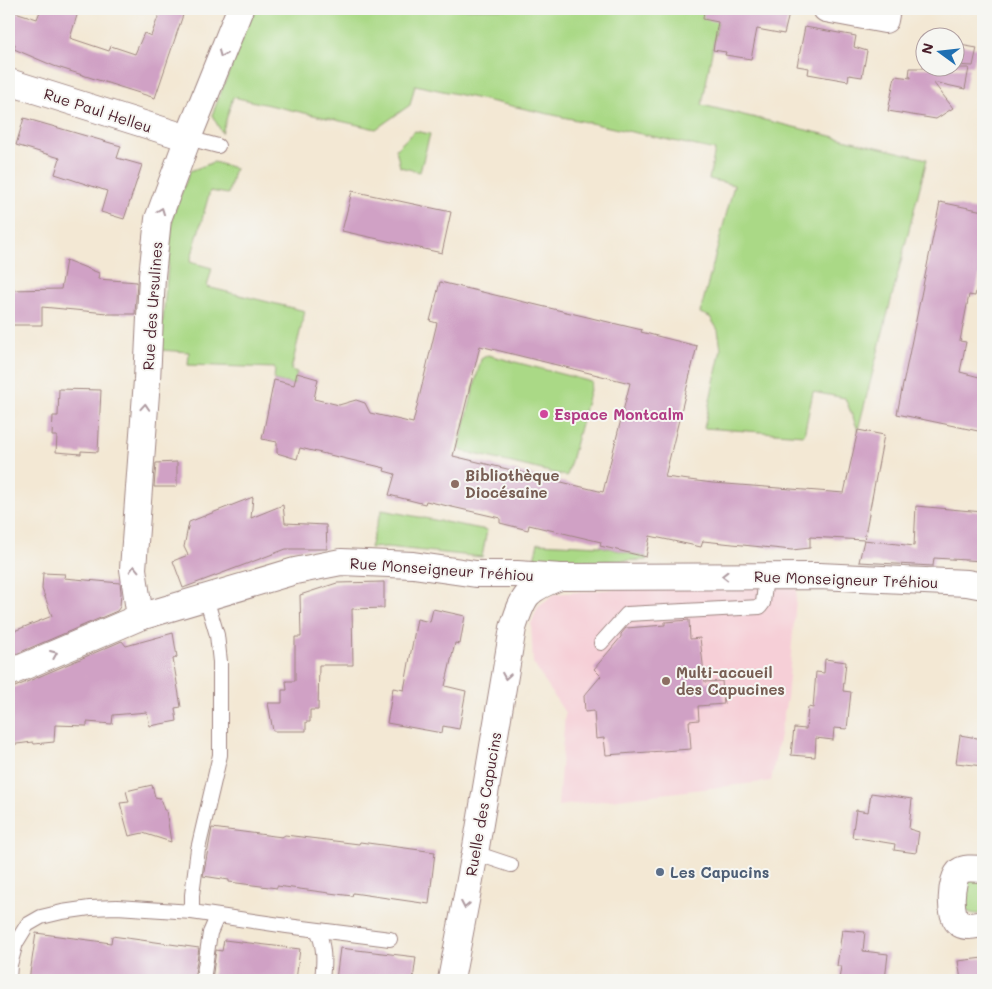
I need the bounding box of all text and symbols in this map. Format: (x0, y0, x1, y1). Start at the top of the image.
north arrow (914, 28, 964, 78)
text: N (916, 41, 938, 56)
one-way arrow (218, 49, 228, 58)
street label: Rue Paul Helleu (42, 83, 154, 137)
one-way arrow (155, 207, 165, 215)
street label: Rue des Ursulines (138, 241, 166, 371)
one-way arrow (139, 403, 150, 411)
place label: Espace Montcalm (554, 404, 684, 424)
marker: Espace Montcalm (538, 408, 550, 420)
place label: Bibliothèque Diocésaine (465, 465, 560, 502)
marker: Bibliothèque Diocésaine (449, 478, 461, 490)
street label: Rue Monseigneur Tréhiou (349, 553, 535, 585)
one-way arrow (129, 565, 139, 572)
street label: Rue Monseigneur Tréhiou (754, 566, 938, 592)
one-way arrow (721, 571, 728, 581)
one-way arrow (49, 649, 58, 660)
place label: Multi-accueil des Capucines (676, 662, 785, 699)
one-way arrow (501, 672, 512, 681)
marker: Multi-accueil des Capucines (660, 675, 672, 687)
street label: Ruelle des Capucins (460, 730, 506, 878)
place label: Les Capucins (670, 862, 769, 882)
marker: Les Capucins (654, 866, 666, 878)
one-way arrow (460, 901, 471, 910)

